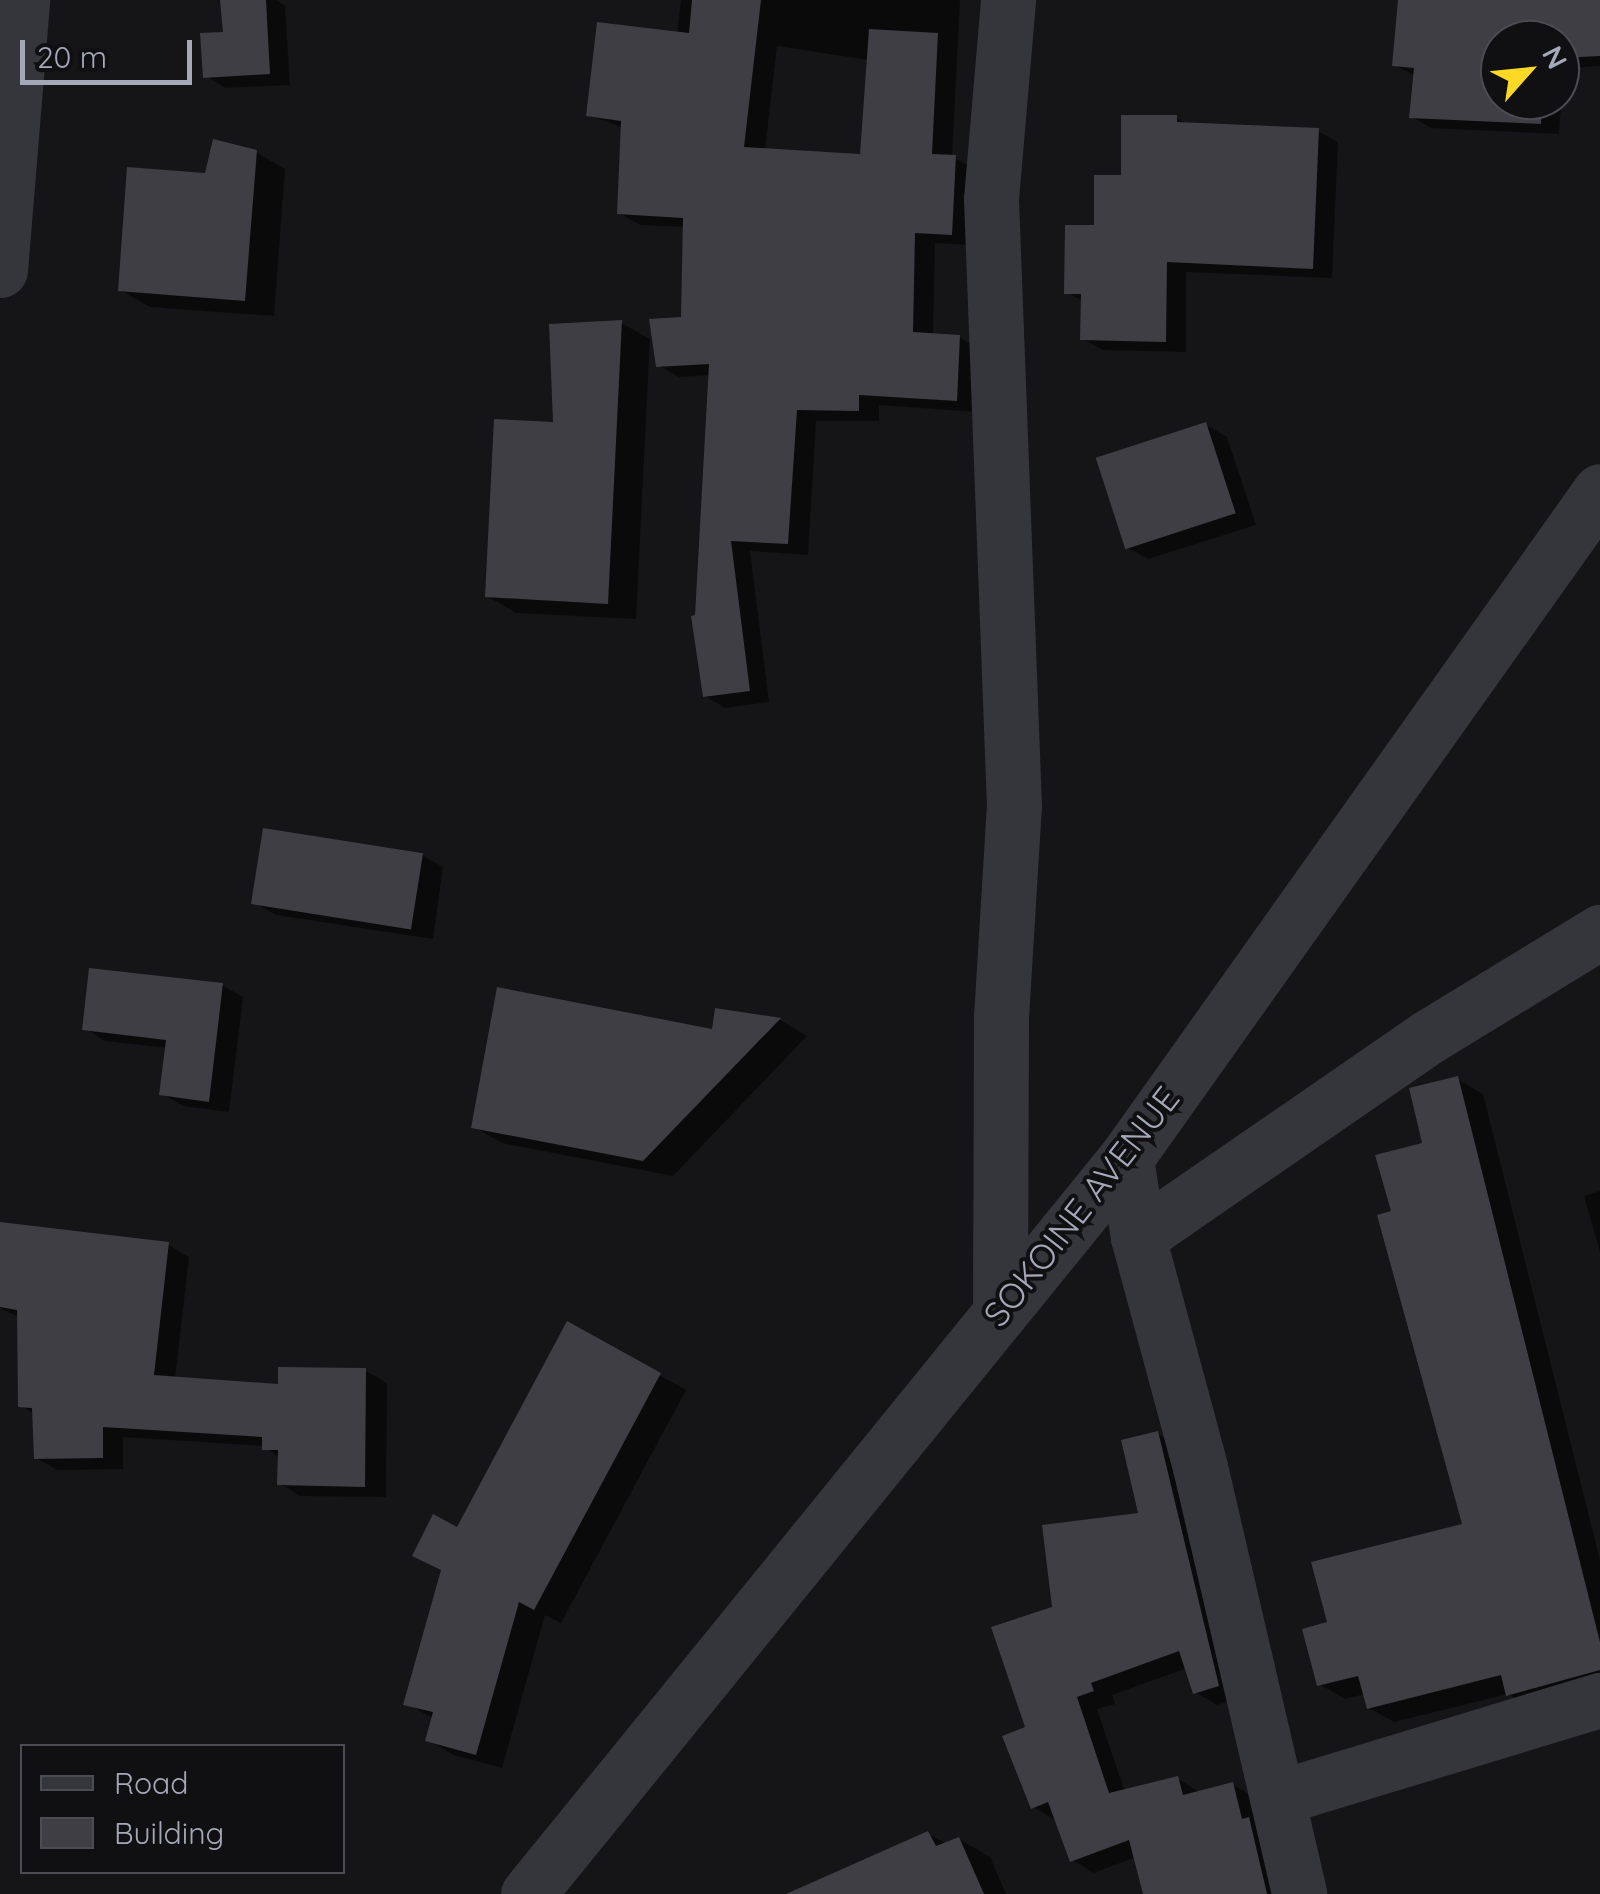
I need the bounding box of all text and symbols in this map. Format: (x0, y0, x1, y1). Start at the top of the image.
scale bar (25, 20, 198, 82)
north arrow (1480, 20, 1580, 120)
text: 20 m (37, 38, 107, 76)
text: N (1535, 40, 1576, 74)
street label: SOKOINE AVENUE (974, 1078, 1188, 1334)
legend (20, 1744, 345, 1874)
text: Road (114, 1764, 188, 1802)
text: Building (114, 1814, 224, 1852)

